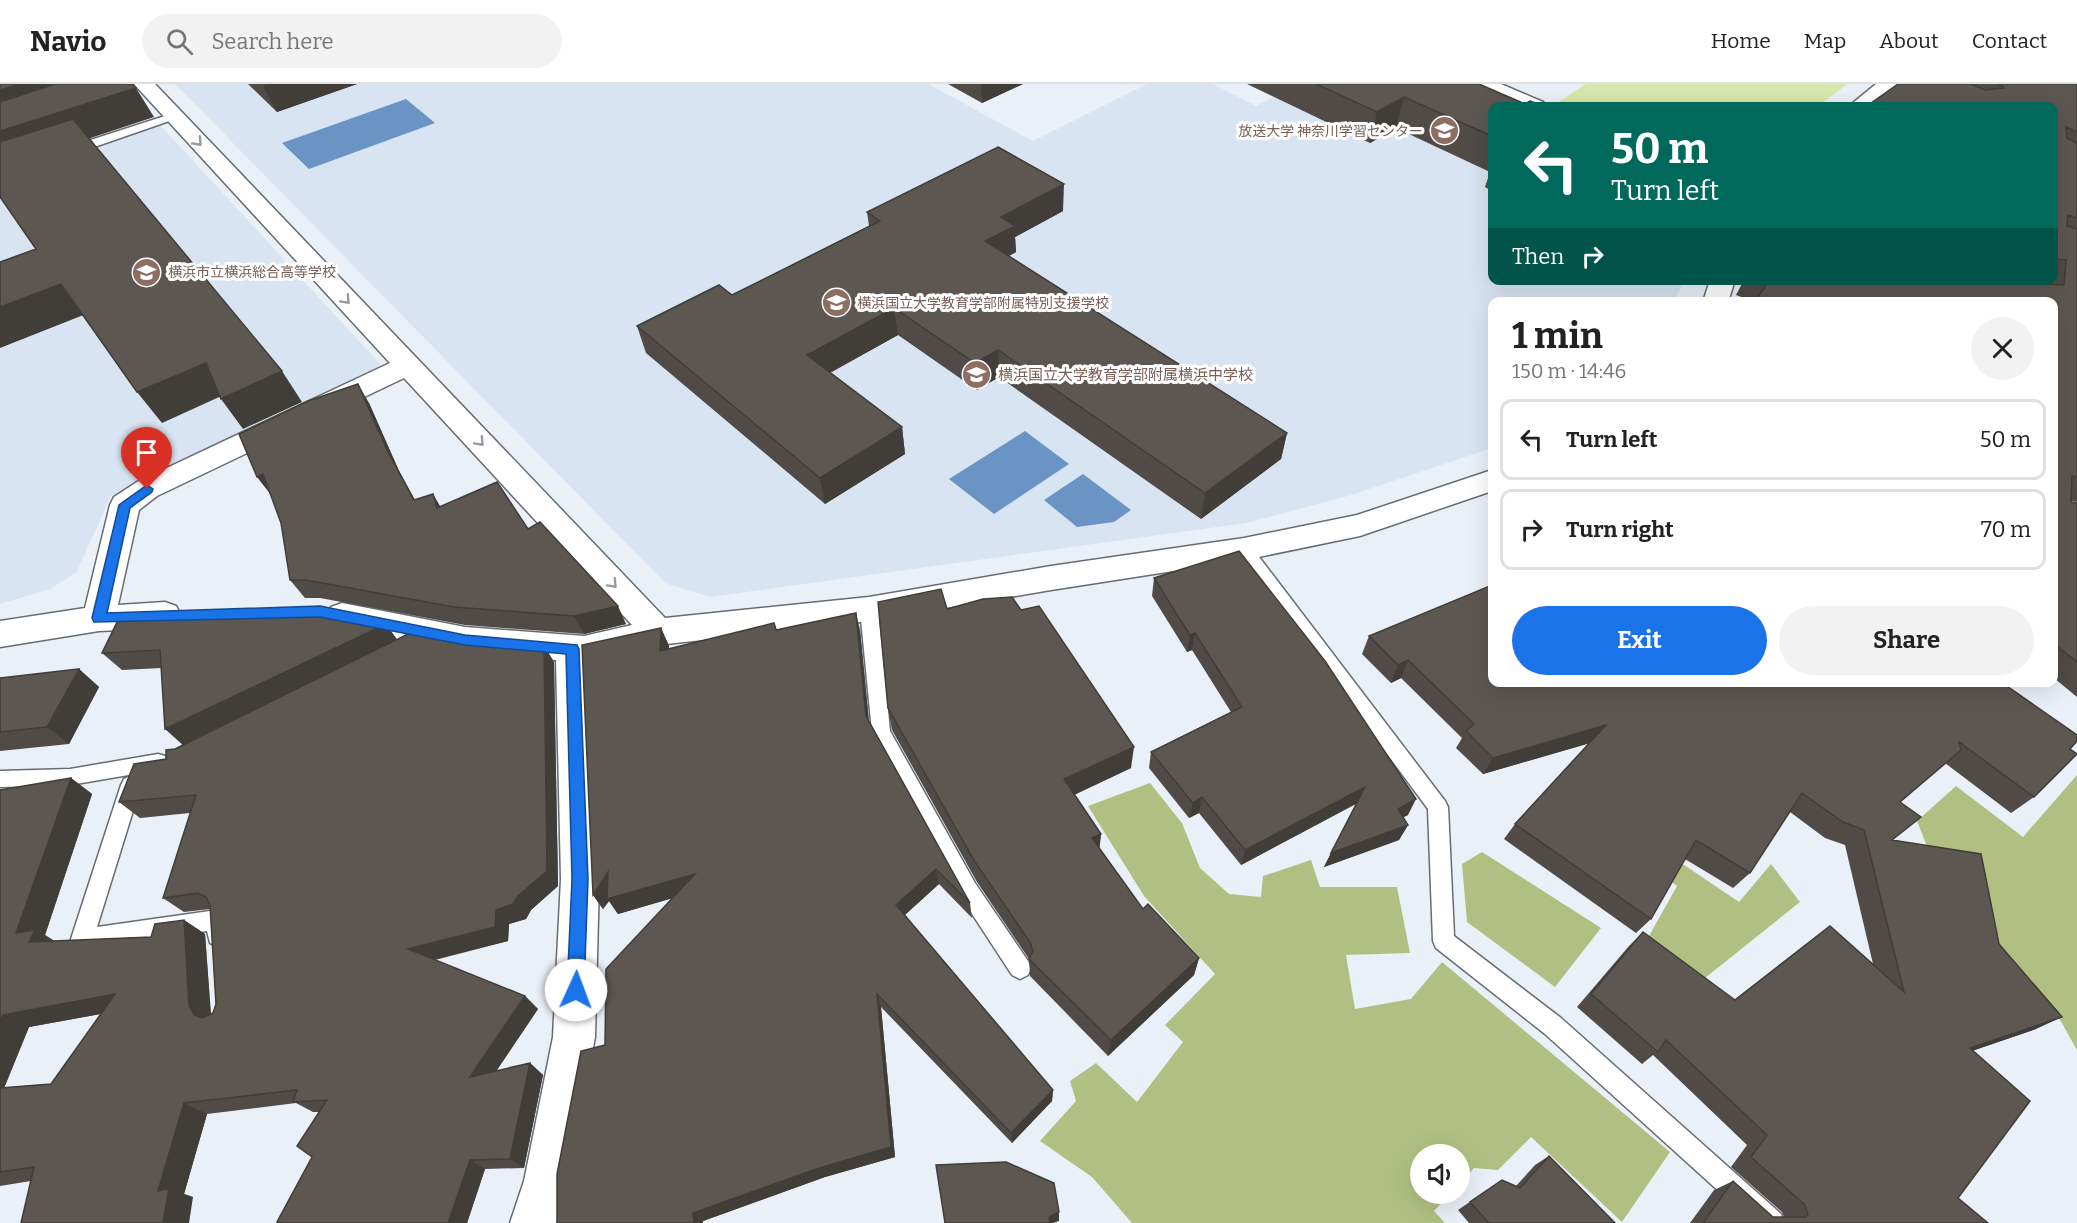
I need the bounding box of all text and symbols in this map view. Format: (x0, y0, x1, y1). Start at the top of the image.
search box (142, 14, 562, 68)
text: Navio (30, 25, 106, 58)
icon: search (163, 25, 196, 58)
text: Search here (211, 28, 334, 55)
text: Home (1711, 28, 1771, 54)
text: Map (1804, 28, 1846, 54)
text: About (1879, 28, 1939, 54)
text: Contact (1972, 28, 2047, 54)
school or university icon: 放送大学 神奈川学習センター (1428, 115, 1460, 147)
place label: 放送大学 神奈川学習センター (1238, 123, 1423, 140)
text: 50 m (1611, 124, 1708, 174)
icon: left (1512, 126, 1590, 204)
one-way arrow (191, 135, 202, 146)
text: Turn left (1611, 175, 1719, 207)
icon: right (1576, 240, 1609, 273)
text: Then (1512, 243, 1564, 270)
school or university icon: 横浜市立横浜総合高等学校 (131, 256, 163, 288)
place label: 横浜市立横浜総合高等学校 (168, 264, 336, 281)
school or university icon: 横浜国立大学教育学部附属特別支援学校 (820, 287, 852, 319)
one-way arrow (339, 292, 350, 303)
place label: 横浜国立大学教育学部附属特別支援学校 (857, 295, 1109, 312)
text: 1 min (1512, 314, 1603, 358)
button: close (1971, 317, 2034, 380)
school or university icon: 横浜国立大学教育学部附属横浜中学校 (961, 359, 993, 391)
text: 150 m · 14:46 (1512, 359, 1626, 383)
place label: 横浜国立大学教育学部附属横浜中学校 (998, 366, 1253, 384)
icon: left (1515, 423, 1548, 456)
text: Turn left (1566, 426, 1658, 453)
text: 50 m (1980, 426, 2031, 453)
pin (121, 427, 172, 489)
one-way arrow (473, 435, 484, 445)
icon: arrive (130, 436, 163, 469)
icon: right (1515, 513, 1548, 546)
text: Turn right (1566, 516, 1674, 543)
text: 70 m (1981, 516, 2031, 543)
one-way arrow (606, 577, 617, 588)
button: Exit (1512, 606, 1767, 675)
button: Share (1779, 606, 2034, 675)
position arrow (544, 958, 608, 1022)
map controls (1410, 1144, 1470, 1204)
button: sound (1410, 1144, 1470, 1204)

